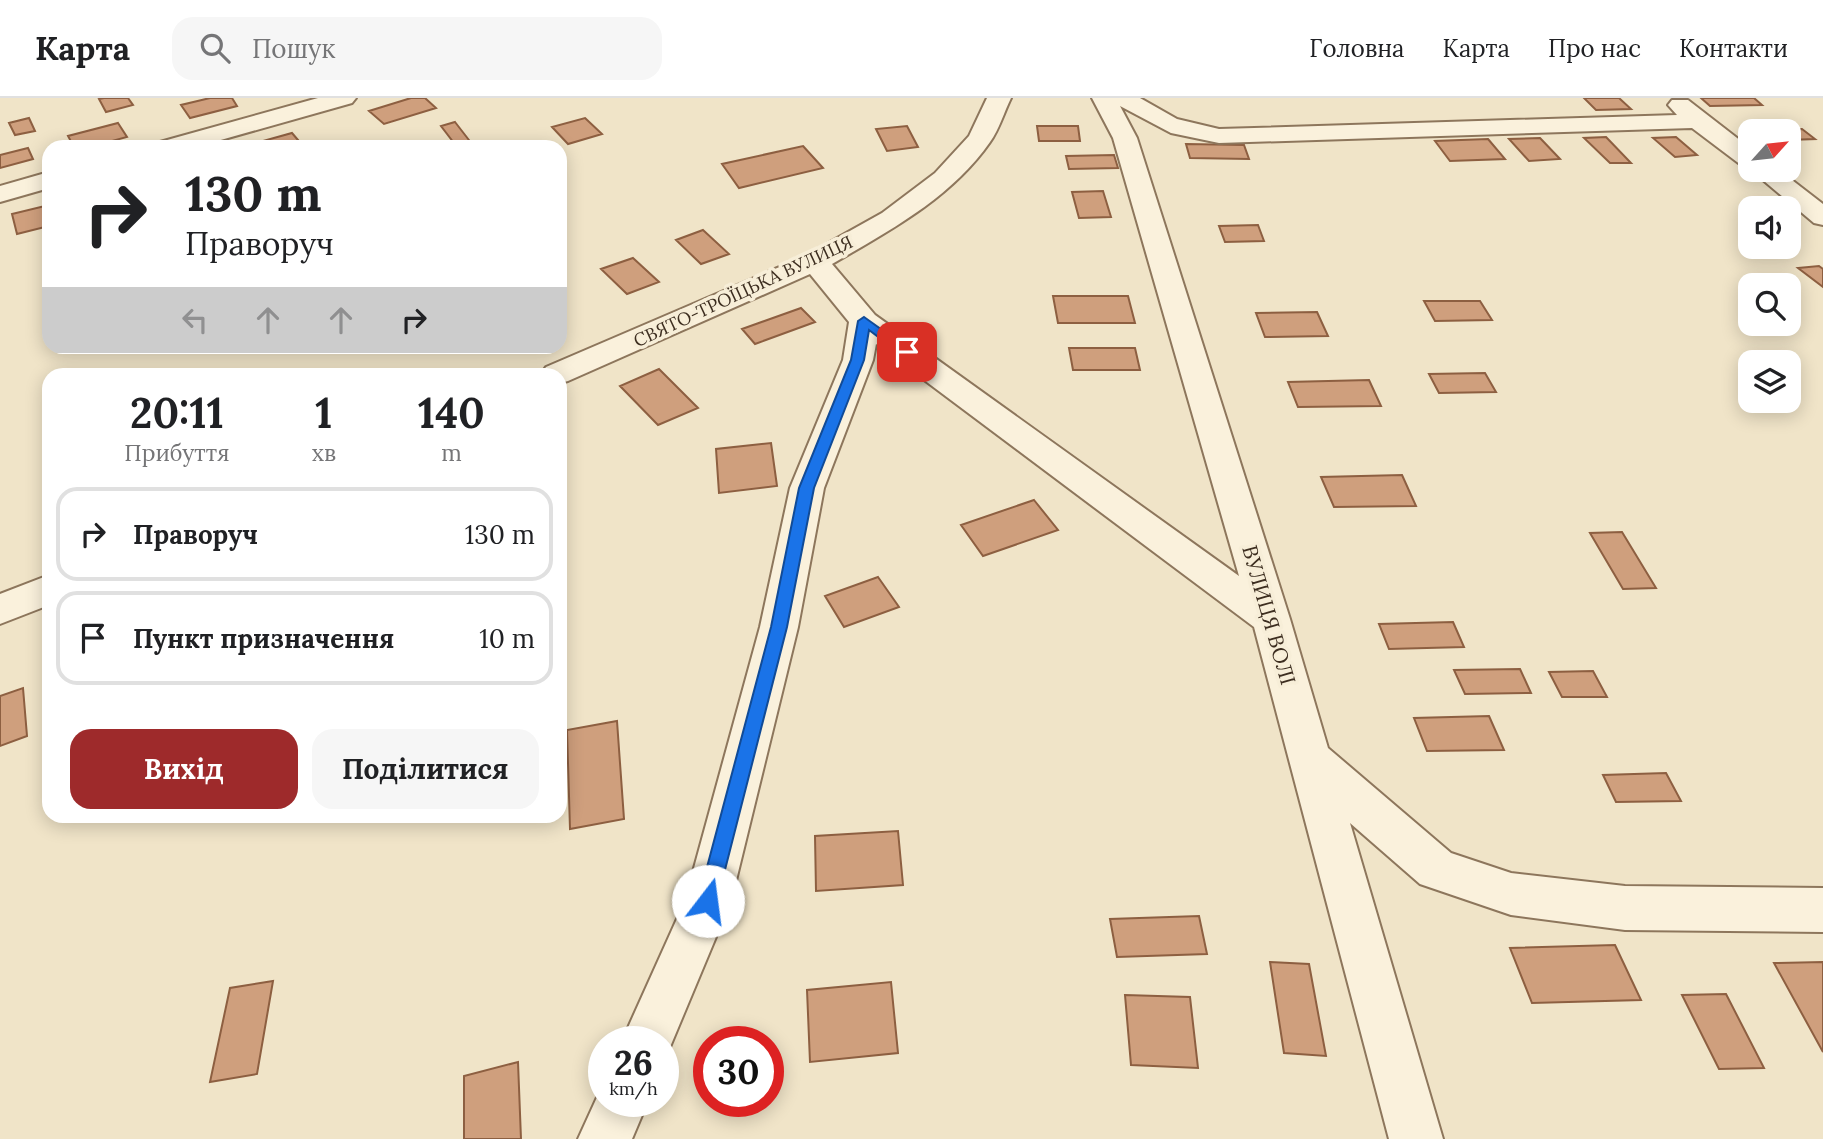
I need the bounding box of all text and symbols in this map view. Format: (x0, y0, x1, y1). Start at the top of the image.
search box (172, 17, 662, 80)
text: Карта (35, 27, 130, 69)
icon: search (196, 29, 234, 67)
text: Пошук (252, 32, 336, 65)
text: Головна (1309, 33, 1405, 64)
text: Карта (1443, 33, 1510, 64)
text: Про нас (1548, 33, 1641, 64)
text: Контакти (1679, 33, 1788, 64)
north arrow (1738, 119, 1801, 182)
map controls (1738, 119, 1801, 413)
text: 130 m (185, 162, 321, 224)
icon: right (70, 168, 161, 259)
button: sound (1738, 196, 1801, 259)
text: Праворуч (185, 223, 334, 264)
street label: СВЯТО-ТРОЇЦЬКА ВУЛИЦЯ (630, 230, 856, 352)
button: search (1738, 273, 1801, 336)
icon: left (176, 301, 214, 339)
icon: ahead (249, 301, 287, 339)
icon: ahead (322, 301, 360, 339)
icon: right (395, 301, 433, 339)
pin (877, 322, 937, 382)
icon: arrive (888, 333, 926, 371)
button: layers (1738, 350, 1801, 413)
text: 20:11 (130, 386, 224, 440)
text: 1 (315, 386, 332, 440)
text: 140 (418, 386, 485, 440)
text: Прибуття (124, 438, 230, 467)
text: хв (312, 438, 336, 467)
text: m (441, 438, 462, 467)
icon: right (74, 515, 112, 553)
text: Праворуч (133, 518, 258, 551)
text: 130 m (465, 518, 535, 551)
street label: ВУЛИЦЯ ВОЛІ (1236, 542, 1302, 688)
icon: arrive (74, 619, 112, 657)
text: Пункт призначення (133, 622, 394, 655)
text: 10 m (479, 622, 535, 655)
button: Вихід (70, 729, 298, 809)
button: Поділитися (312, 729, 539, 809)
position arrow (671, 864, 745, 938)
speed limit sign: 30 (693, 1026, 784, 1117)
text: 26 (614, 1040, 653, 1085)
text: km/h (609, 1077, 658, 1100)

